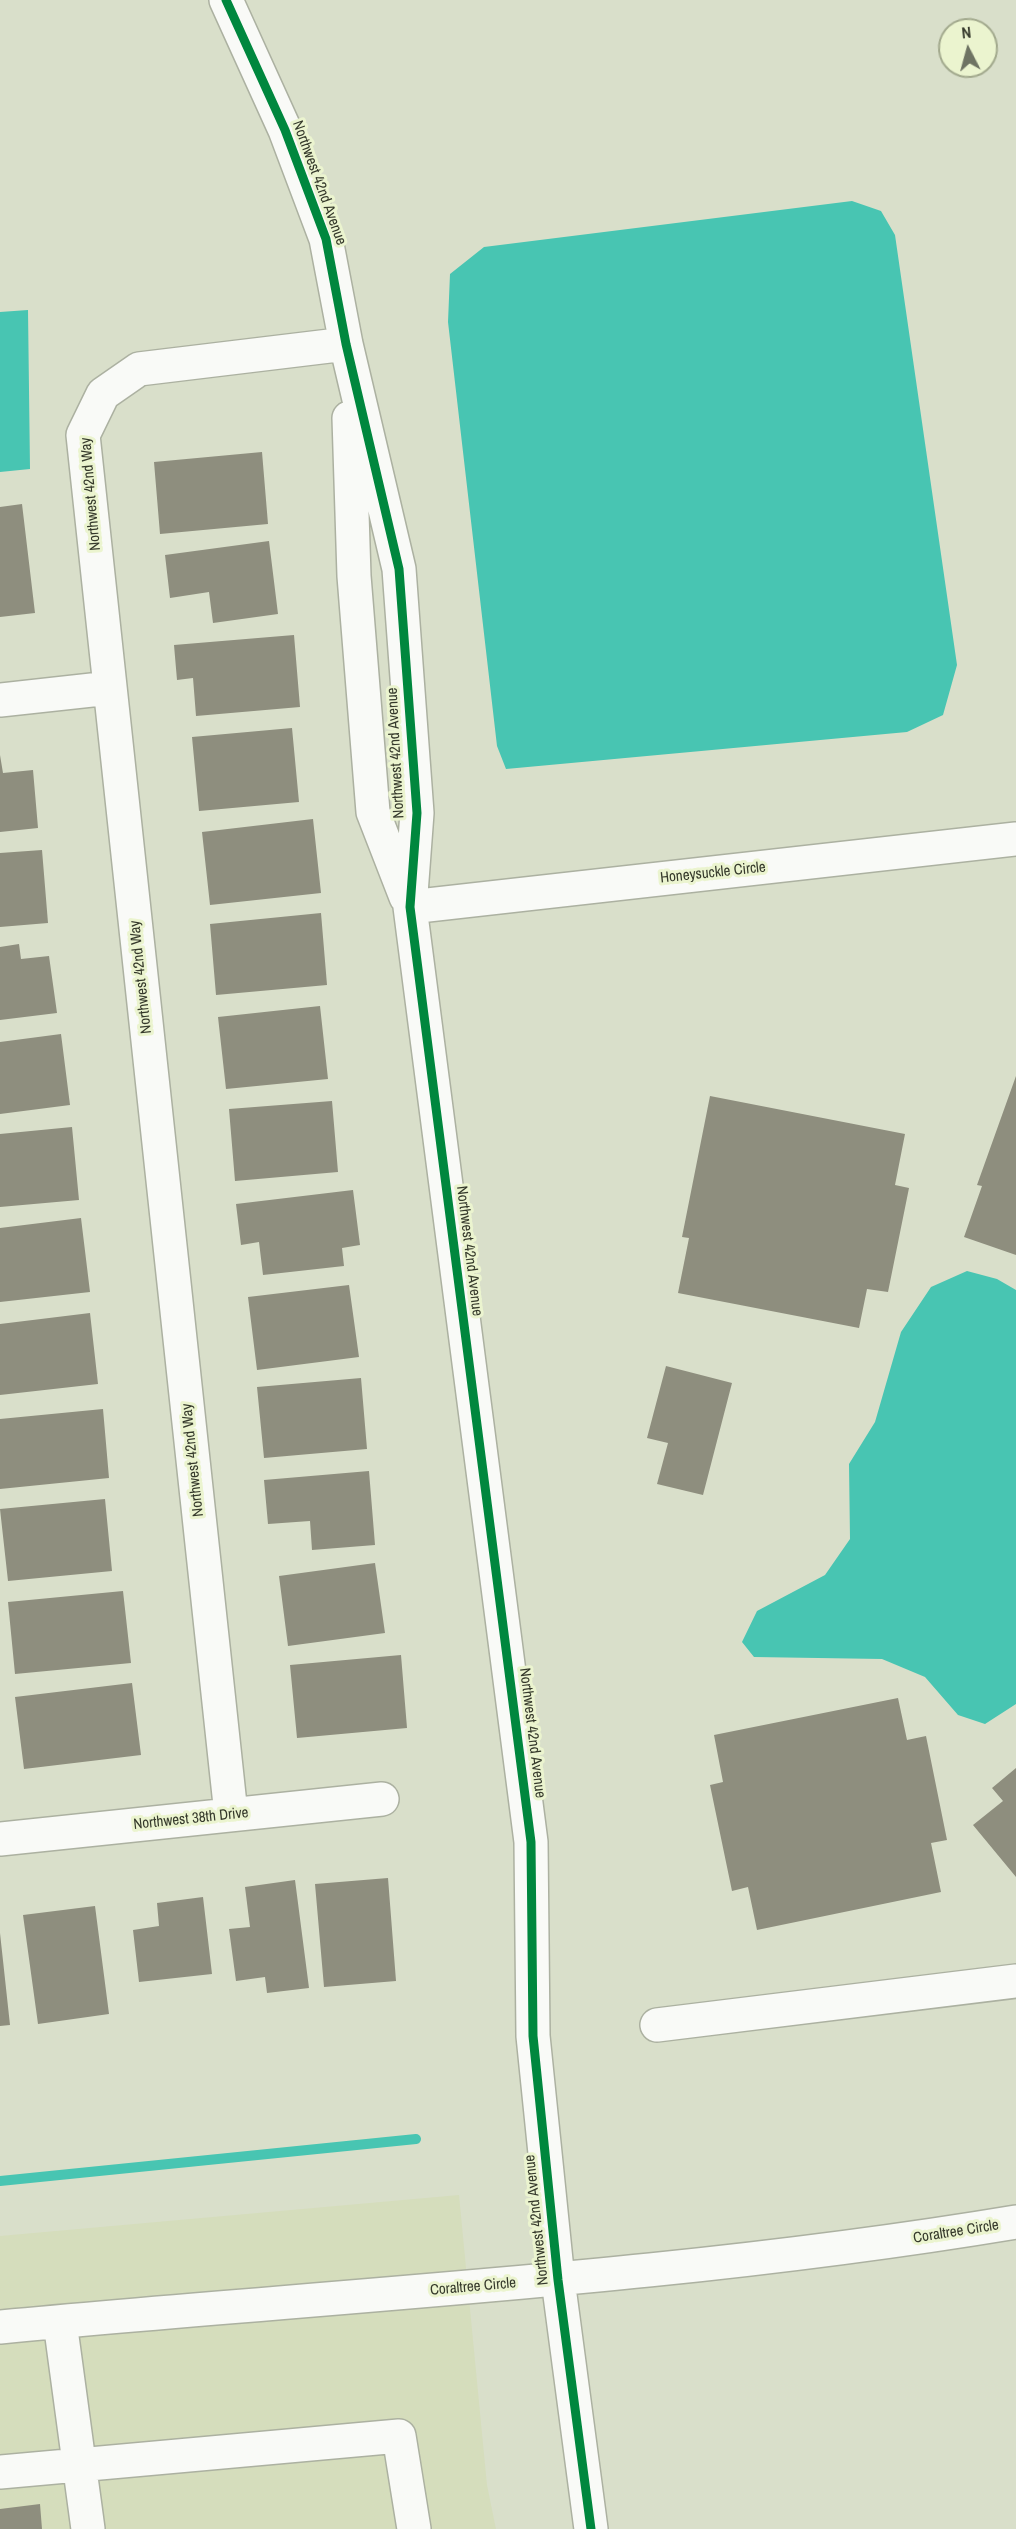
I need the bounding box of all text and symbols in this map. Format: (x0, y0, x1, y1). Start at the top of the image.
north arrow (938, 18, 998, 78)
text: N (960, 21, 972, 44)
street label: Northwest 42nd Avenue (288, 118, 350, 248)
street label: Northwest 42nd Way (77, 437, 105, 551)
street label: Northwest 42nd Avenue (384, 687, 408, 819)
street label: Honeysuckle Circle (659, 859, 767, 887)
street label: Northwest 42nd Way (126, 920, 156, 1034)
street label: Northwest 42nd Avenue (452, 1185, 486, 1317)
street label: Northwest 42nd Way (178, 1403, 208, 1517)
street label: Northwest 42nd Avenue (515, 1667, 549, 1799)
street label: Northwest 38th Drive (133, 1804, 249, 1834)
street label: Northwest 42nd Avenue (521, 2154, 553, 2286)
street label: Coraltree Circle (912, 2216, 1000, 2248)
street label: Coraltree Circle (429, 2274, 517, 2300)

